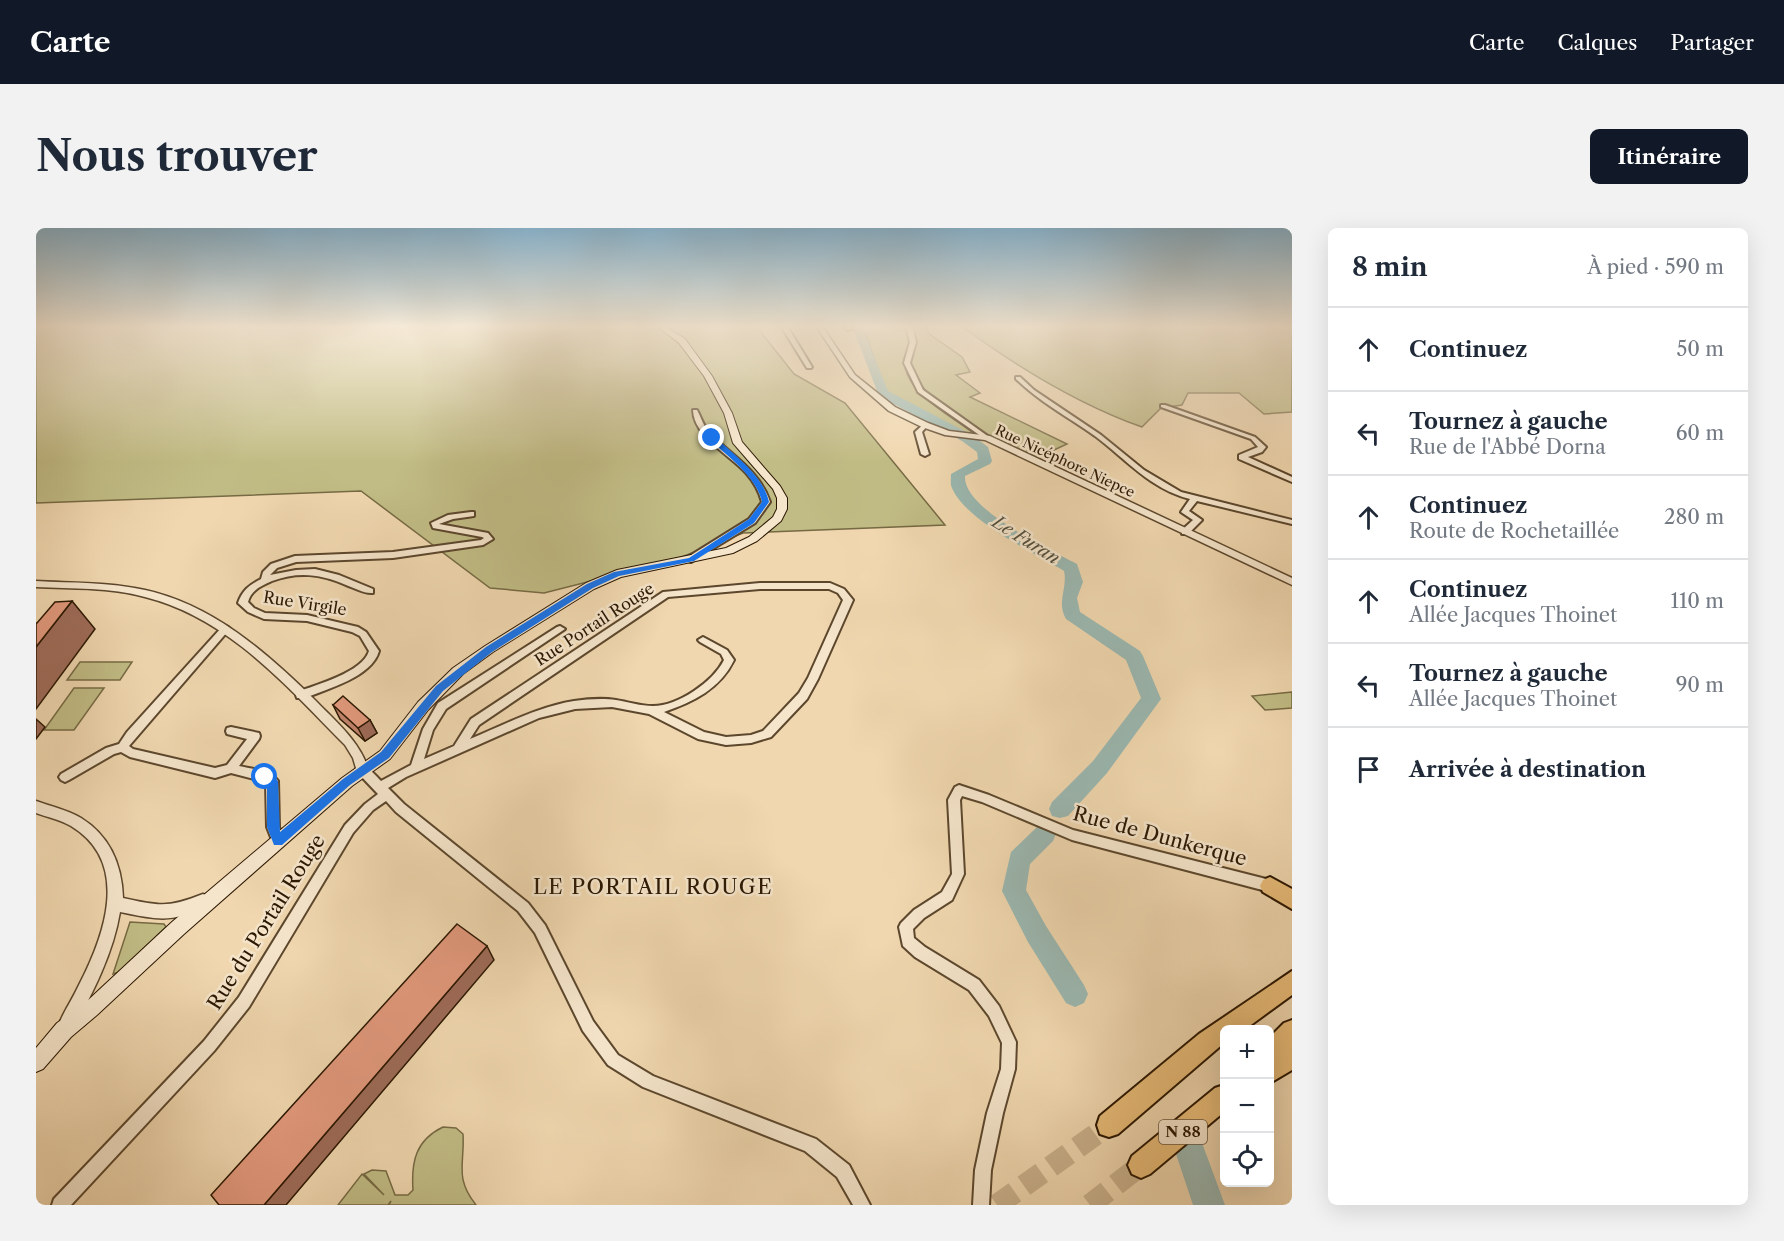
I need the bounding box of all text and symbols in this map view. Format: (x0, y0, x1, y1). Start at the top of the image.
text: Carte (30, 25, 110, 59)
text: Carte (1469, 30, 1524, 55)
text: Calques (1557, 30, 1637, 55)
text: Partager (1670, 30, 1754, 55)
button: Itinéraire (1590, 129, 1748, 184)
text: Nous trouver (36, 130, 318, 182)
text: 8 min (1352, 251, 1428, 283)
text: À pied · 590 m (1587, 255, 1724, 279)
icon: ahead (1352, 333, 1385, 366)
text: Continuez (1409, 336, 1528, 363)
text: 50 m (1677, 337, 1724, 361)
text: Tournez à gauche (1409, 408, 1608, 435)
icon: left (1352, 417, 1385, 450)
street label: Rue Nicéphore Niepce (992, 421, 1138, 501)
text: 60 m (1676, 421, 1724, 445)
route end (698, 424, 724, 450)
text: Rue de l'Abbé Dorna (1409, 435, 1606, 459)
text: Continuez (1409, 492, 1528, 519)
icon: ahead (1352, 501, 1385, 534)
text: 280 m (1664, 505, 1724, 529)
water label: Le Furan (987, 510, 1064, 569)
text: Route de Rochetaillée (1409, 519, 1619, 543)
text: Continuez (1409, 576, 1528, 603)
street label: Rue Portail Rouge (531, 578, 657, 670)
icon: ahead (1352, 585, 1385, 618)
street label: Rue Virgile (262, 587, 348, 619)
text: 110 m (1671, 589, 1724, 613)
text: Allée Jacques Thoinet (1409, 603, 1617, 627)
text: Tournez à gauche (1409, 660, 1608, 687)
icon: left (1352, 669, 1385, 702)
text: 90 m (1676, 673, 1724, 697)
text: Allée Jacques Thoinet (1409, 687, 1617, 711)
icon: arrive (1352, 753, 1385, 786)
text: Arrivée à destination (1409, 756, 1646, 783)
route start (251, 763, 277, 789)
street label: Rue de Dunkerque (1070, 801, 1250, 871)
street label: Rue du Portail Rouge (202, 830, 330, 1014)
district label: LE PORTAIL ROUGE (533, 874, 773, 899)
map controls (1220, 1025, 1274, 1187)
button: + (1220, 1025, 1274, 1079)
button: − (1220, 1079, 1274, 1133)
road number: N 88 (1159, 1120, 1207, 1144)
button: locate (1220, 1133, 1274, 1187)

